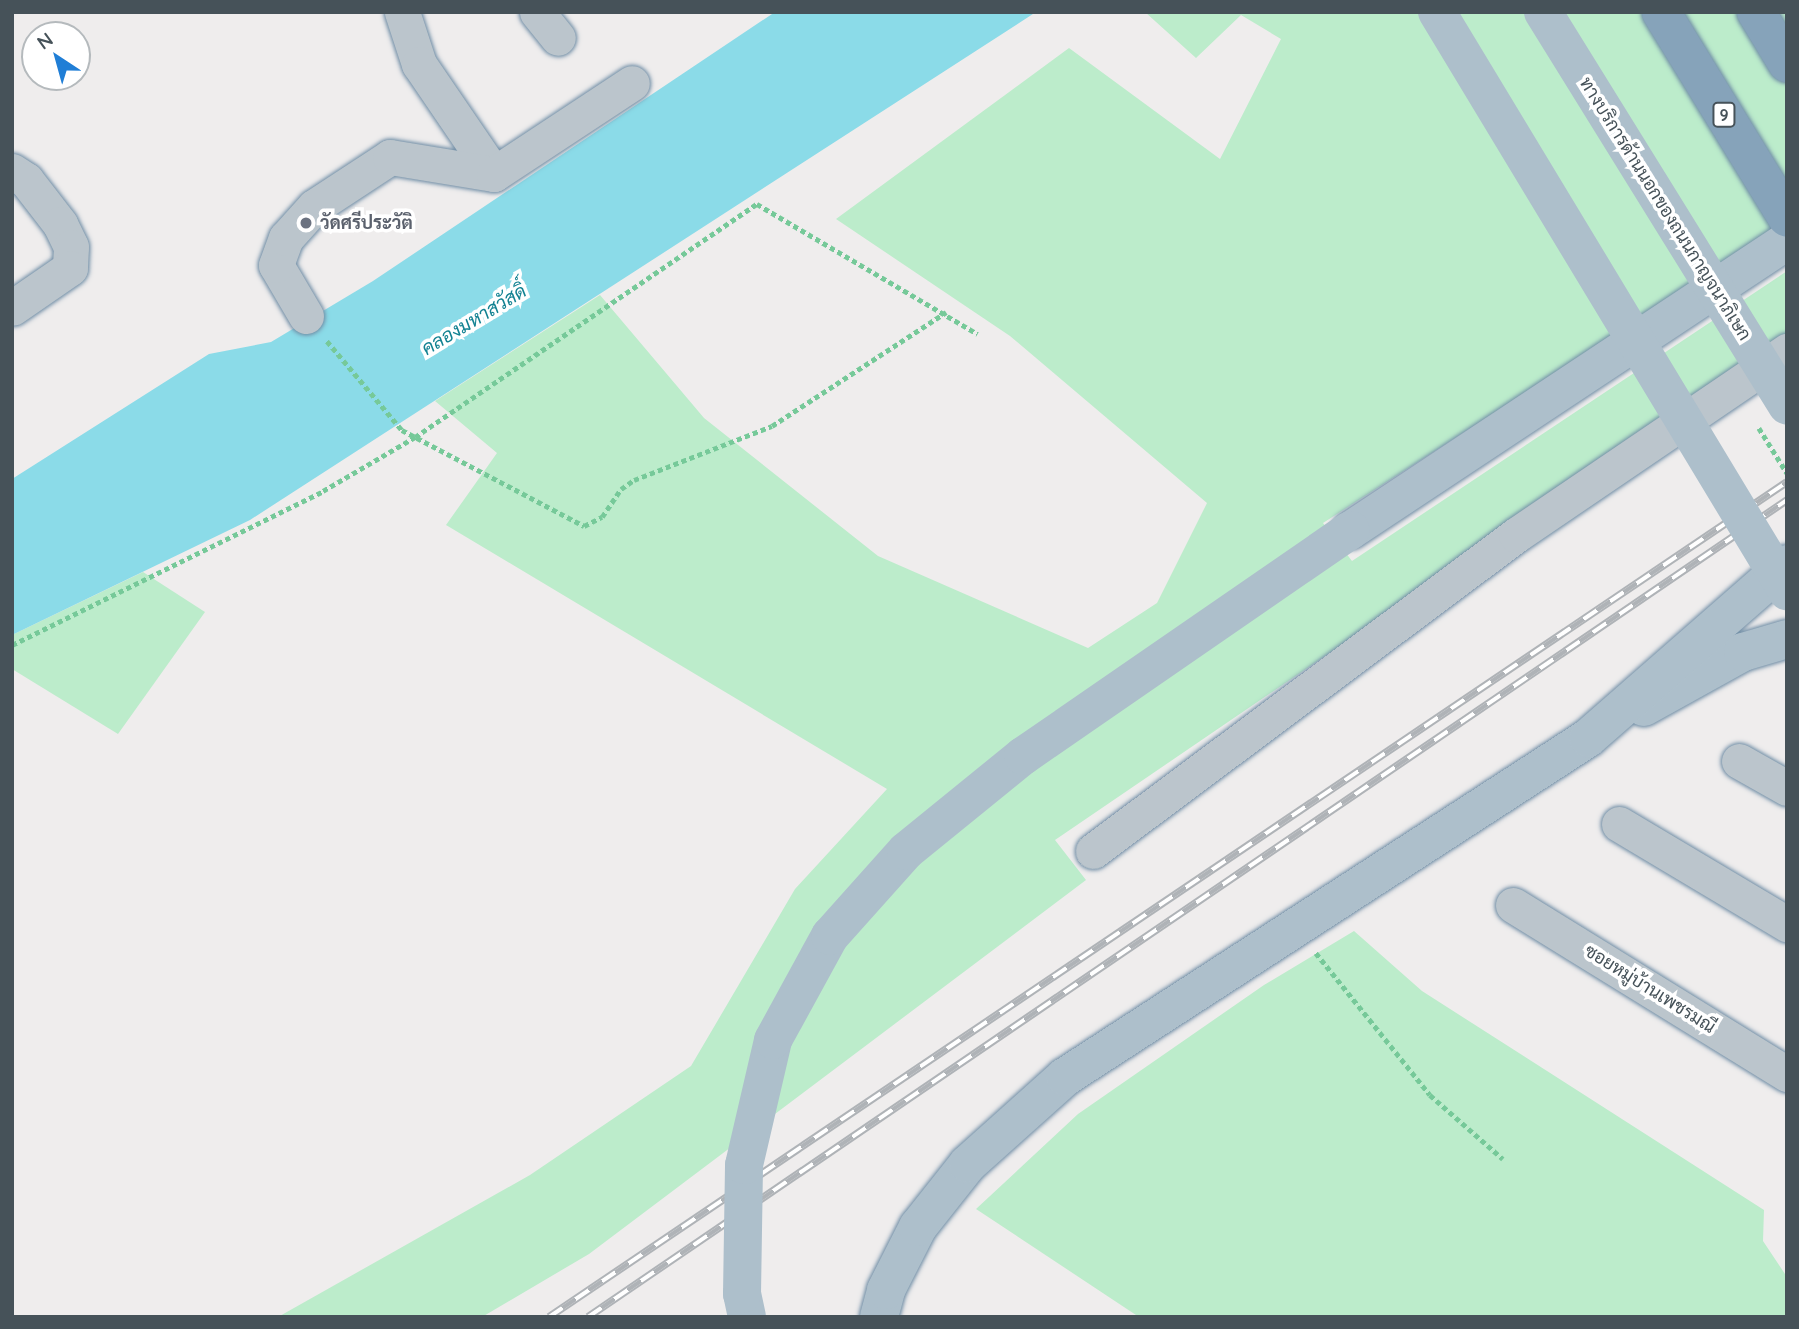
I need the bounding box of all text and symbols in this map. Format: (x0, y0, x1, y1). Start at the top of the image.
north arrow (21, 21, 91, 91)
text: N (32, 27, 58, 54)
street label: ทางบริการด้านนอกของถนนกาญจนาภิเษก (1575, 73, 1755, 345)
road number: 9 (1712, 102, 1736, 127)
place label: วัดศรีประวัติ (320, 212, 413, 234)
marker: วัดศรีประวัติ (298, 215, 314, 231)
water label: คลองมหาสวัสดิ์ (417, 280, 531, 360)
street label: ซอยหมู่บ้านเพชรมณี (1580, 940, 1720, 1038)

